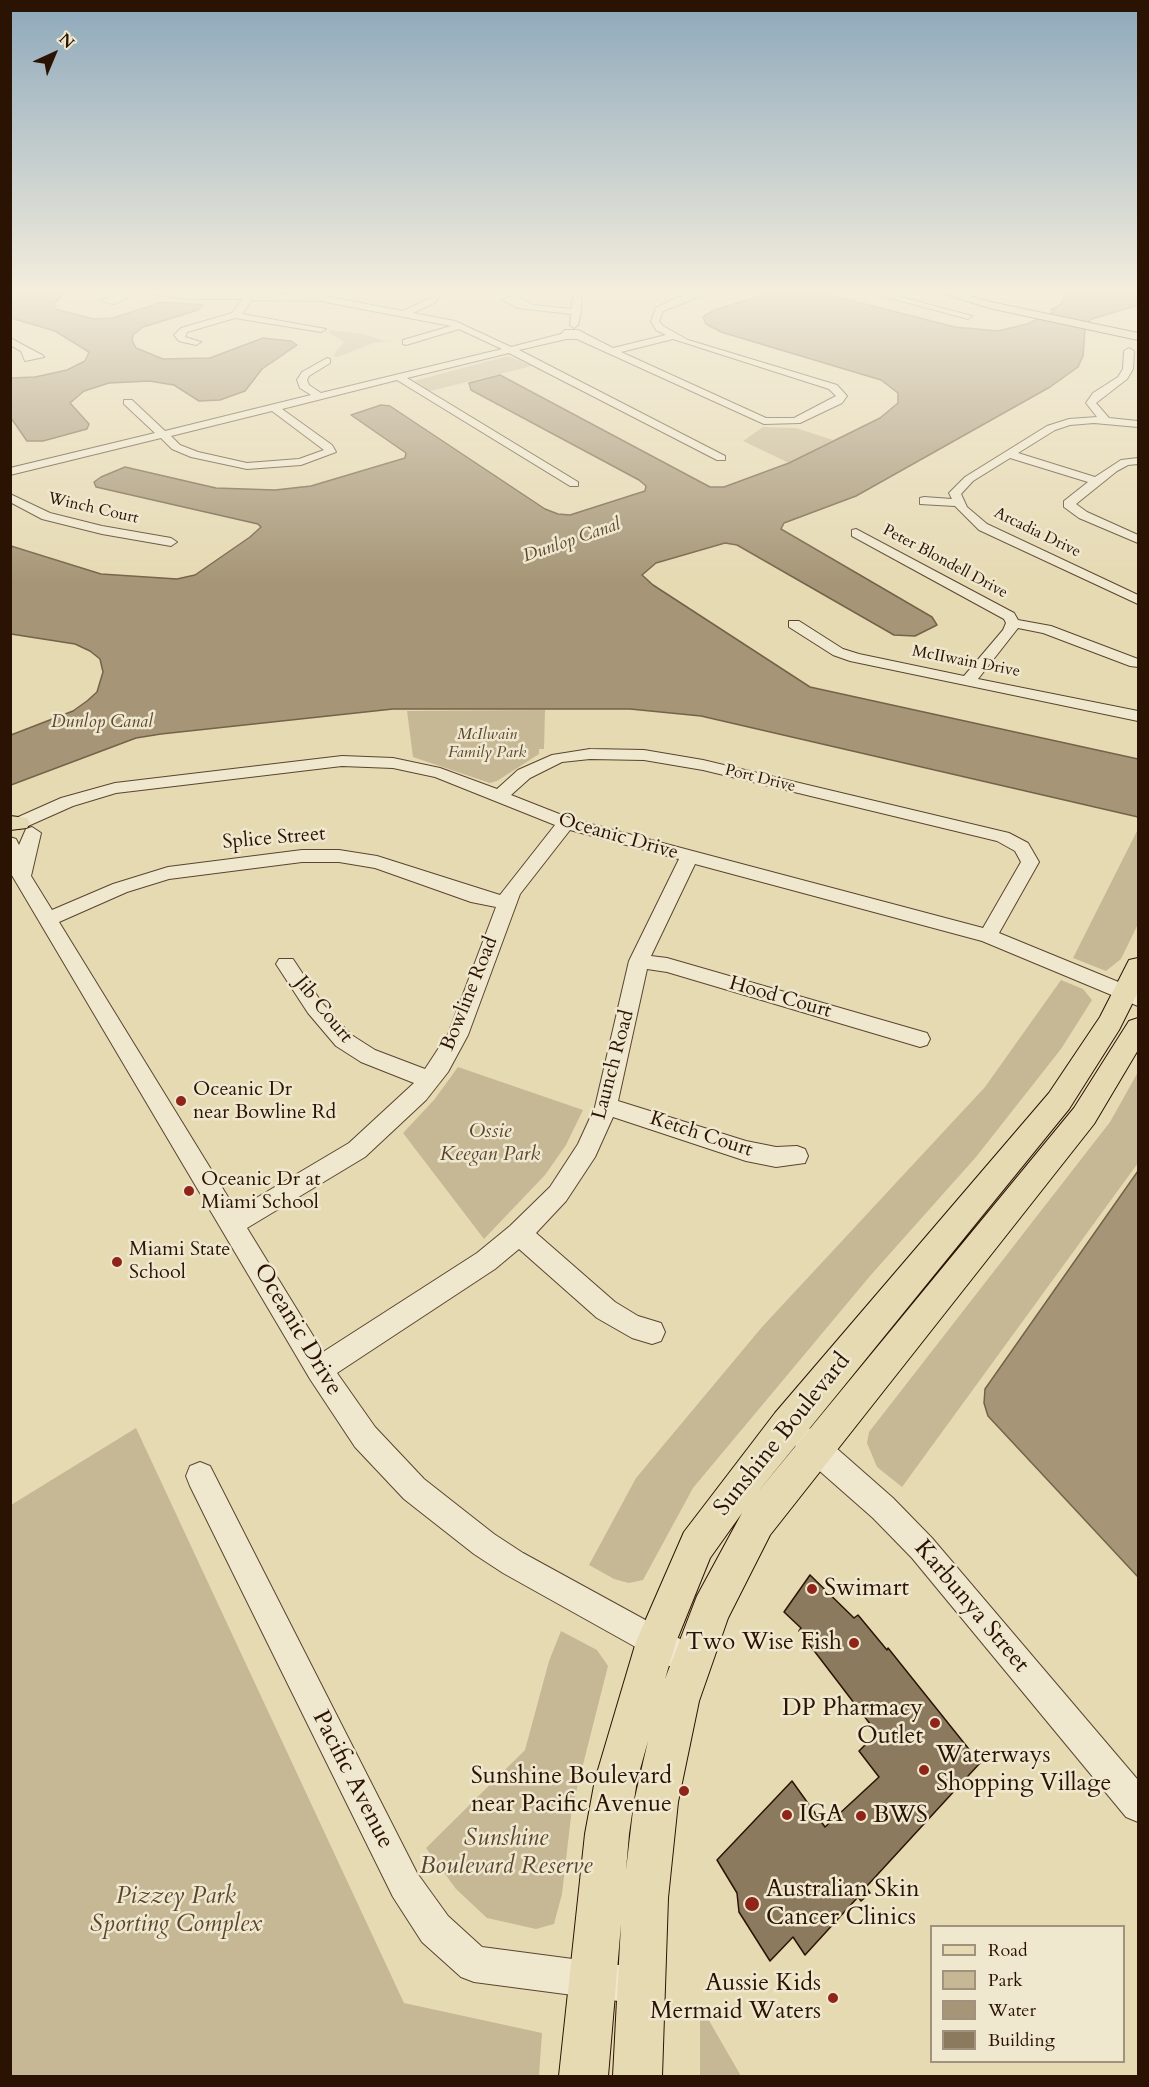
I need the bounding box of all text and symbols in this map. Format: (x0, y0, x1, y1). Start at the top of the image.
north arrow (24, 24, 84, 84)
text: N (54, 28, 79, 54)
street label: Winch Court (46, 489, 140, 529)
street label: Arcadia Drive (990, 504, 1084, 562)
water label: Dunlop Canal (520, 514, 624, 568)
street label: Peter Blondell Drive (879, 521, 1011, 603)
street label: McIIwain Drive (910, 642, 1022, 682)
water label: Dunlop Canal (51, 712, 153, 734)
park label: McIlwain Family Park (448, 725, 526, 763)
street label: Port Drive (723, 761, 797, 797)
street label: Oceanic Drive (555, 808, 681, 866)
street label: Splice Street (222, 823, 326, 855)
street label: Bowline Road (436, 933, 504, 1055)
street label: Jib Court (289, 972, 357, 1048)
street label: Hood Court (726, 972, 834, 1024)
street label: Launch Road (588, 1008, 640, 1122)
place label: Oceanic Dr near Bowline Rd (193, 1078, 336, 1125)
marker: Oceanic Dr near Bowline Rd (174, 1094, 188, 1108)
street label: Ketch Court (647, 1107, 755, 1163)
park label: Ossie Keegan Park (440, 1120, 540, 1167)
place label: Oceanic Dr at Miami School (201, 1168, 320, 1215)
marker: Oceanic Dr at Miami School (182, 1184, 196, 1198)
place label: Miami State School (129, 1238, 230, 1285)
marker: Miami State School (110, 1255, 124, 1269)
street label: Oceanic Drive (246, 1259, 348, 1401)
street label: Sunshine Boulevard (708, 1348, 858, 1522)
street label: Karbunya Street (907, 1535, 1035, 1679)
place label: Swimart (824, 1575, 909, 1603)
marker: Swimart (805, 1582, 819, 1596)
place label: Two Wise Fish (685, 1629, 842, 1657)
marker: Two Wise Fish (847, 1636, 861, 1650)
place label: DP Pharmacy Outlet (782, 1695, 923, 1751)
street label: Pacific Avenue (305, 1706, 399, 1854)
marker: DP Pharmacy Outlet (928, 1716, 942, 1730)
place label: Waterways Shopping Village (936, 1742, 1111, 1798)
place label: Sunshine Boulevard near Pacific Avenue (471, 1763, 672, 1819)
marker: Waterways Shopping Village (917, 1763, 931, 1777)
marker: Sunshine Boulevard near Pacific Avenue (677, 1784, 691, 1798)
place label: IGA (799, 1801, 843, 1829)
place label: BWS (873, 1802, 928, 1830)
marker: IGA (780, 1808, 794, 1822)
marker: BWS (854, 1809, 868, 1823)
park label: Sunshine Boulevard Reserve (419, 1825, 593, 1881)
place label: Australian Skin Cancer Clinics (766, 1876, 920, 1932)
park label: Pizzey Park Sporting Complex (90, 1883, 262, 1939)
marker: Australian Skin Cancer Clinics (743, 1895, 761, 1913)
legend (930, 1925, 1125, 2063)
text: Road (988, 1938, 1028, 1963)
text: Park (988, 1968, 1023, 1993)
place label: Aussie Kids Mermaid Waters (650, 1970, 821, 2026)
marker: Aussie Kids Mermaid Waters (826, 1991, 840, 2005)
text: Water (988, 1998, 1036, 2023)
text: Building (988, 2028, 1055, 2053)

